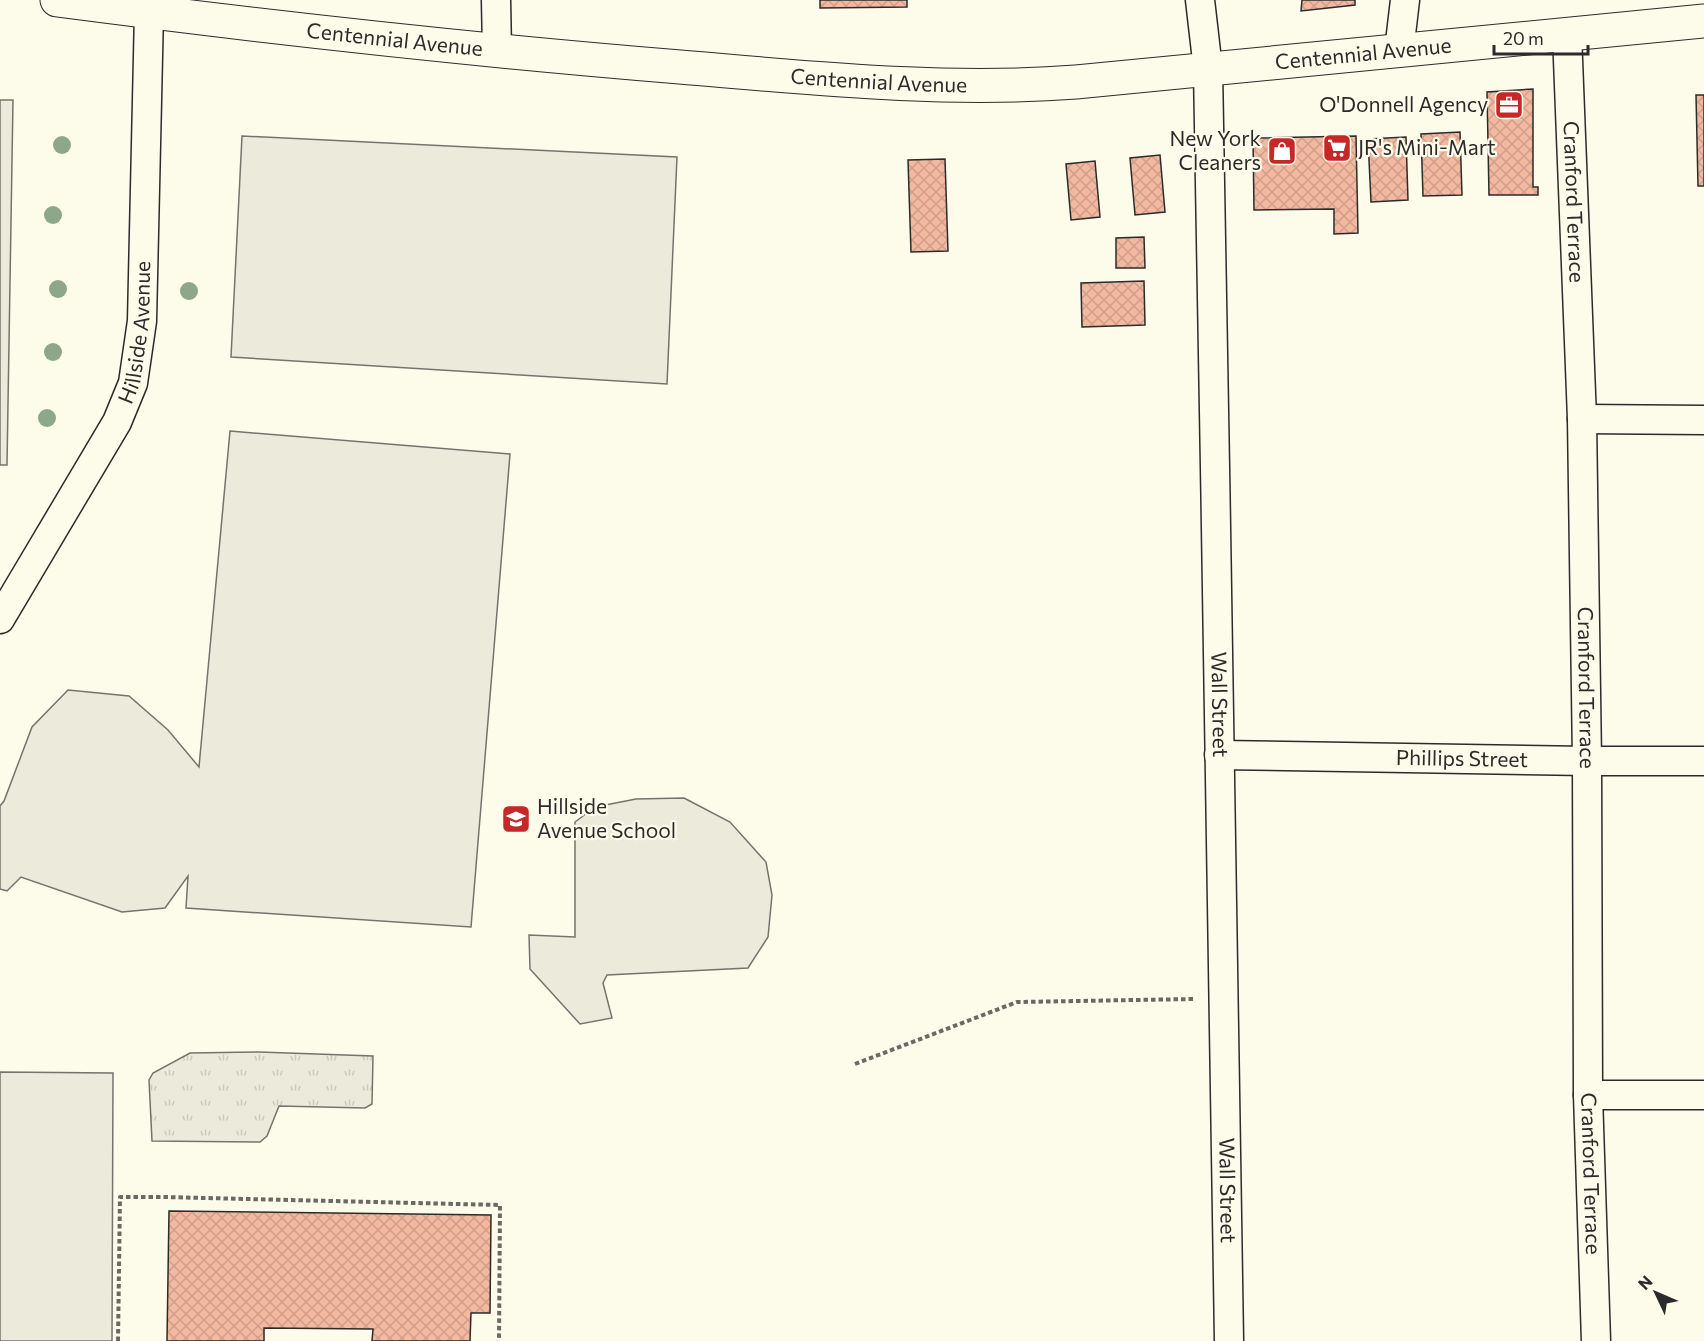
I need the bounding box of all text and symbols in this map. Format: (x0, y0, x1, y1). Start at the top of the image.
street label: Centennial Avenue (305, 17, 484, 60)
scale bar (1494, 18, 1588, 56)
text: 20 m (1503, 27, 1544, 49)
street label: Centennial Avenue (1274, 32, 1452, 74)
street label: Centennial Avenue (790, 62, 967, 96)
office icon: O'Donnell Agency (1493, 89, 1525, 121)
place label: O'Donnell Agency (1319, 91, 1488, 116)
street label: Cranford Terrace (1559, 120, 1591, 283)
place label: New York Cleaners (1169, 125, 1261, 174)
supermarket icon: JR's Mini-Mart (1321, 132, 1353, 164)
place label: JR's Mini-Mart (1358, 134, 1496, 159)
shop icon: New York Cleaners (1266, 135, 1298, 167)
street label: Hillside Avenue (112, 261, 154, 407)
street label: Cranford Terrace (1574, 606, 1601, 769)
street label: Wall Street (1207, 651, 1234, 757)
street label: Phillips Street (1396, 744, 1528, 771)
place label: Hillside Avenue School (537, 793, 676, 842)
school or university icon: Hillside Avenue School (500, 803, 532, 835)
street label: Cranford Terrace (1577, 1092, 1607, 1255)
street label: Wall Street (1215, 1137, 1242, 1243)
north arrow (1626, 1263, 1686, 1323)
text: N (1634, 1271, 1656, 1293)

